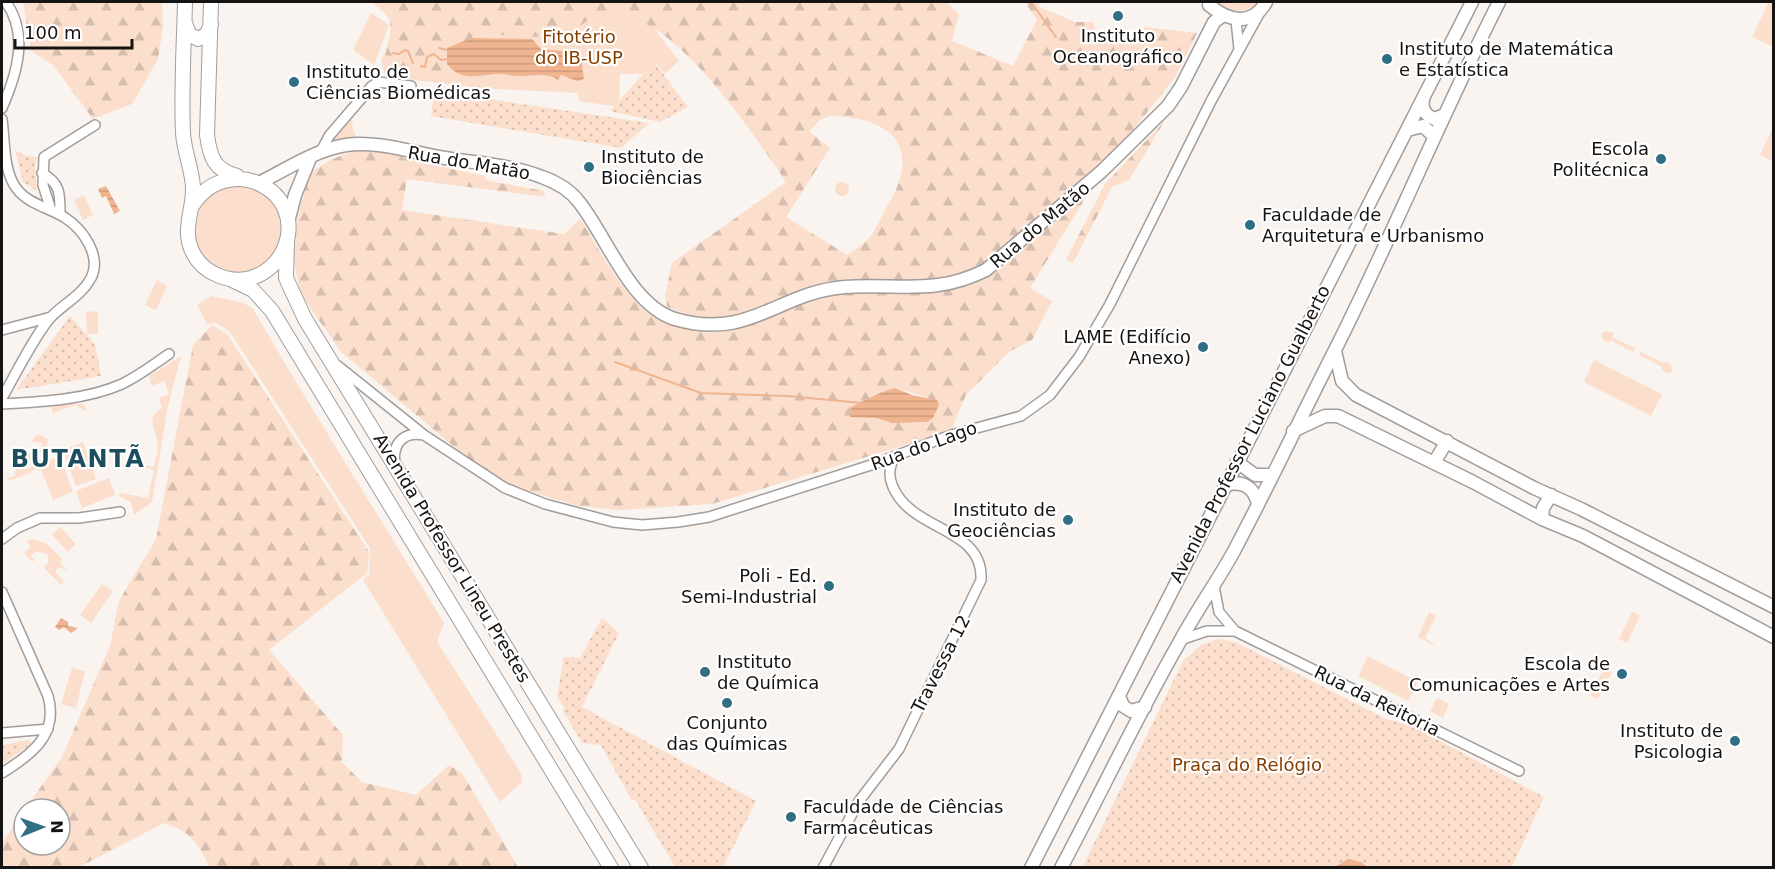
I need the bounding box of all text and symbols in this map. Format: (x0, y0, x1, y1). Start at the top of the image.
marker: Instituto Oceanográfico (1111, 9, 1125, 23)
scale bar (15, 12, 132, 50)
text: 100 m (24, 22, 82, 43)
place label: Instituto Oceanográfico (1053, 25, 1183, 67)
park label: Fitotério do IB-USP (535, 26, 623, 68)
place label: Instituto de Matemática e Estatística (1399, 38, 1614, 80)
marker: Instituto de Matemática e Estatística (1380, 52, 1394, 66)
place label: Instituto de Ciências Biomédicas (306, 61, 491, 103)
marker: Instituto de Ciências Biomédicas (287, 75, 301, 89)
place label: Escola Politécnica (1552, 138, 1649, 180)
street label: Rua do Matão (406, 141, 532, 184)
place label: Instituto de Biociências (601, 146, 704, 188)
marker: Escola Politécnica (1654, 152, 1668, 166)
marker: Instituto de Biociências (582, 160, 596, 174)
street label: Rua do Matão (986, 177, 1094, 272)
place label: Faculdade de Arquitetura e Urbanismo (1262, 204, 1484, 246)
marker: Faculdade de Arquitetura e Urbanismo (1243, 218, 1257, 232)
street label: Avenida Professor Luciano Gualberto (1165, 282, 1334, 586)
place label: LAME (Edifício Anexo) (1064, 326, 1191, 368)
marker: LAME (Edifício Anexo) (1196, 340, 1210, 354)
street label: Rua do Lago (868, 417, 980, 474)
street label: Avenida Professor Lineu Prestes (370, 430, 535, 686)
district label: BUTANTÃ (11, 444, 145, 473)
place label: Instituto de Geociências (947, 499, 1056, 541)
marker: Instituto de Geociências (1061, 513, 1075, 527)
place label: Poli - Ed. Semi-Industrial (681, 565, 817, 607)
marker: Poli - Ed. Semi-Industrial (822, 579, 836, 593)
street label: Travessa 12 (906, 611, 974, 717)
place label: Instituto de Química (717, 651, 819, 693)
place label: Escola de Comunicações e Artes (1409, 653, 1610, 695)
street label: Rua da Reitoria (1311, 661, 1444, 740)
marker: Instituto de Química (698, 665, 712, 679)
marker: Escola de Comunicações e Artes (1615, 667, 1629, 681)
marker: Conjunto das Químicas (720, 696, 734, 710)
place label: Conjunto das Químicas (667, 712, 787, 754)
place label: Instituto de Psicologia (1620, 720, 1723, 762)
marker: Instituto de Psicologia (1728, 734, 1742, 748)
park label: Praça do Relógio (1172, 754, 1322, 775)
place label: Faculdade de Ciências Farmacêuticas (803, 796, 1003, 838)
north arrow (12, 797, 72, 857)
marker: Faculdade de Ciências Farmacêuticas (784, 810, 798, 824)
text: N (47, 820, 66, 834)

